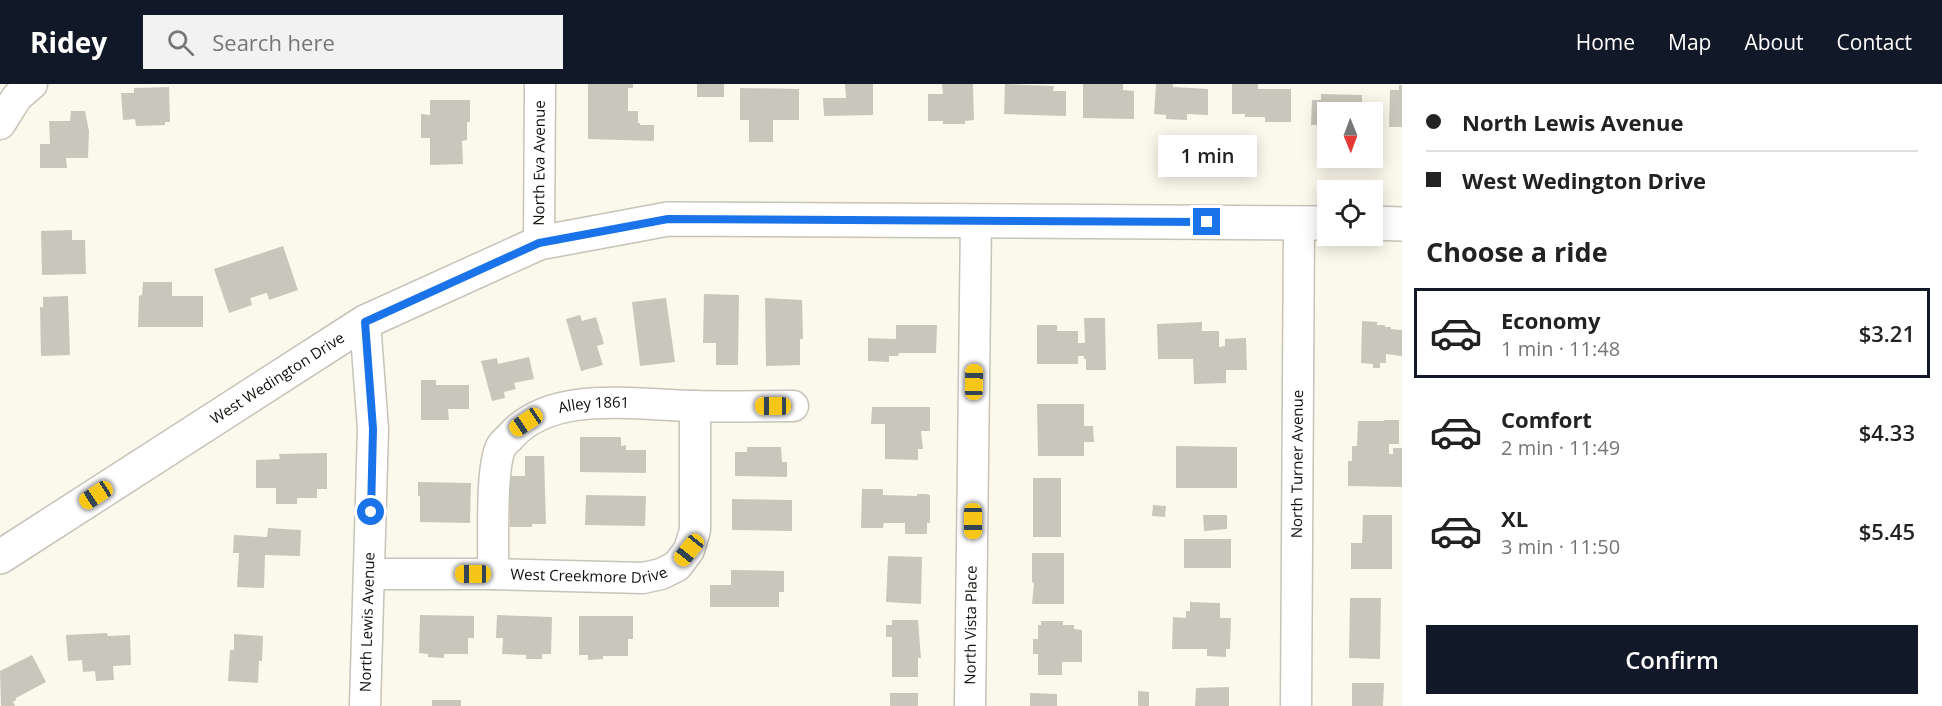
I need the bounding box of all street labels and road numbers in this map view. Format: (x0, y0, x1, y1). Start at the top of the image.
street label: North Eva Avenue (528, 100, 549, 226)
street label: West Wedington Drive (206, 327, 348, 428)
street label: North Turner Avenue (1286, 390, 1307, 538)
street label: Alley 1861 (556, 392, 630, 417)
street label: North Lewis Avenue (354, 552, 378, 692)
street label: West Creekmore Drive (510, 561, 671, 587)
street label: North Vista Place (959, 565, 981, 685)

